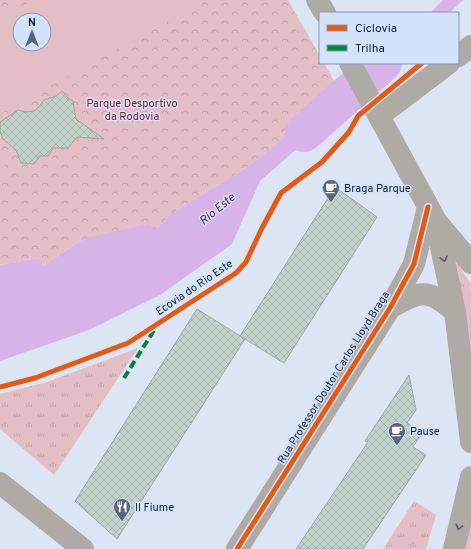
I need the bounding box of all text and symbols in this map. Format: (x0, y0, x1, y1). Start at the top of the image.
north arrow (12, 12, 52, 52)
legend (319, 12, 459, 64)
text: N (28, 16, 36, 30)
text: Ciclovia (355, 21, 397, 37)
text: Trilha (355, 41, 385, 57)
park label: Parque Desportivo da Rodovia (86, 97, 178, 124)
cafe icon: Braga Parque (321, 178, 341, 203)
place label: Braga Parque (344, 182, 411, 196)
water label: Rio Este (196, 190, 240, 229)
one-way arrow (439, 256, 447, 263)
street label: Ecovia do Rio Este (153, 257, 236, 319)
street label: Rua Professor Doutor Carlos Lloyd Braga (275, 289, 393, 466)
cafe icon: Pause (387, 421, 407, 446)
place label: Pause (410, 425, 440, 439)
restaurant icon: Il Fiume (112, 497, 132, 522)
place label: Il Fiume (135, 501, 174, 515)
one-way arrow (456, 523, 464, 530)

